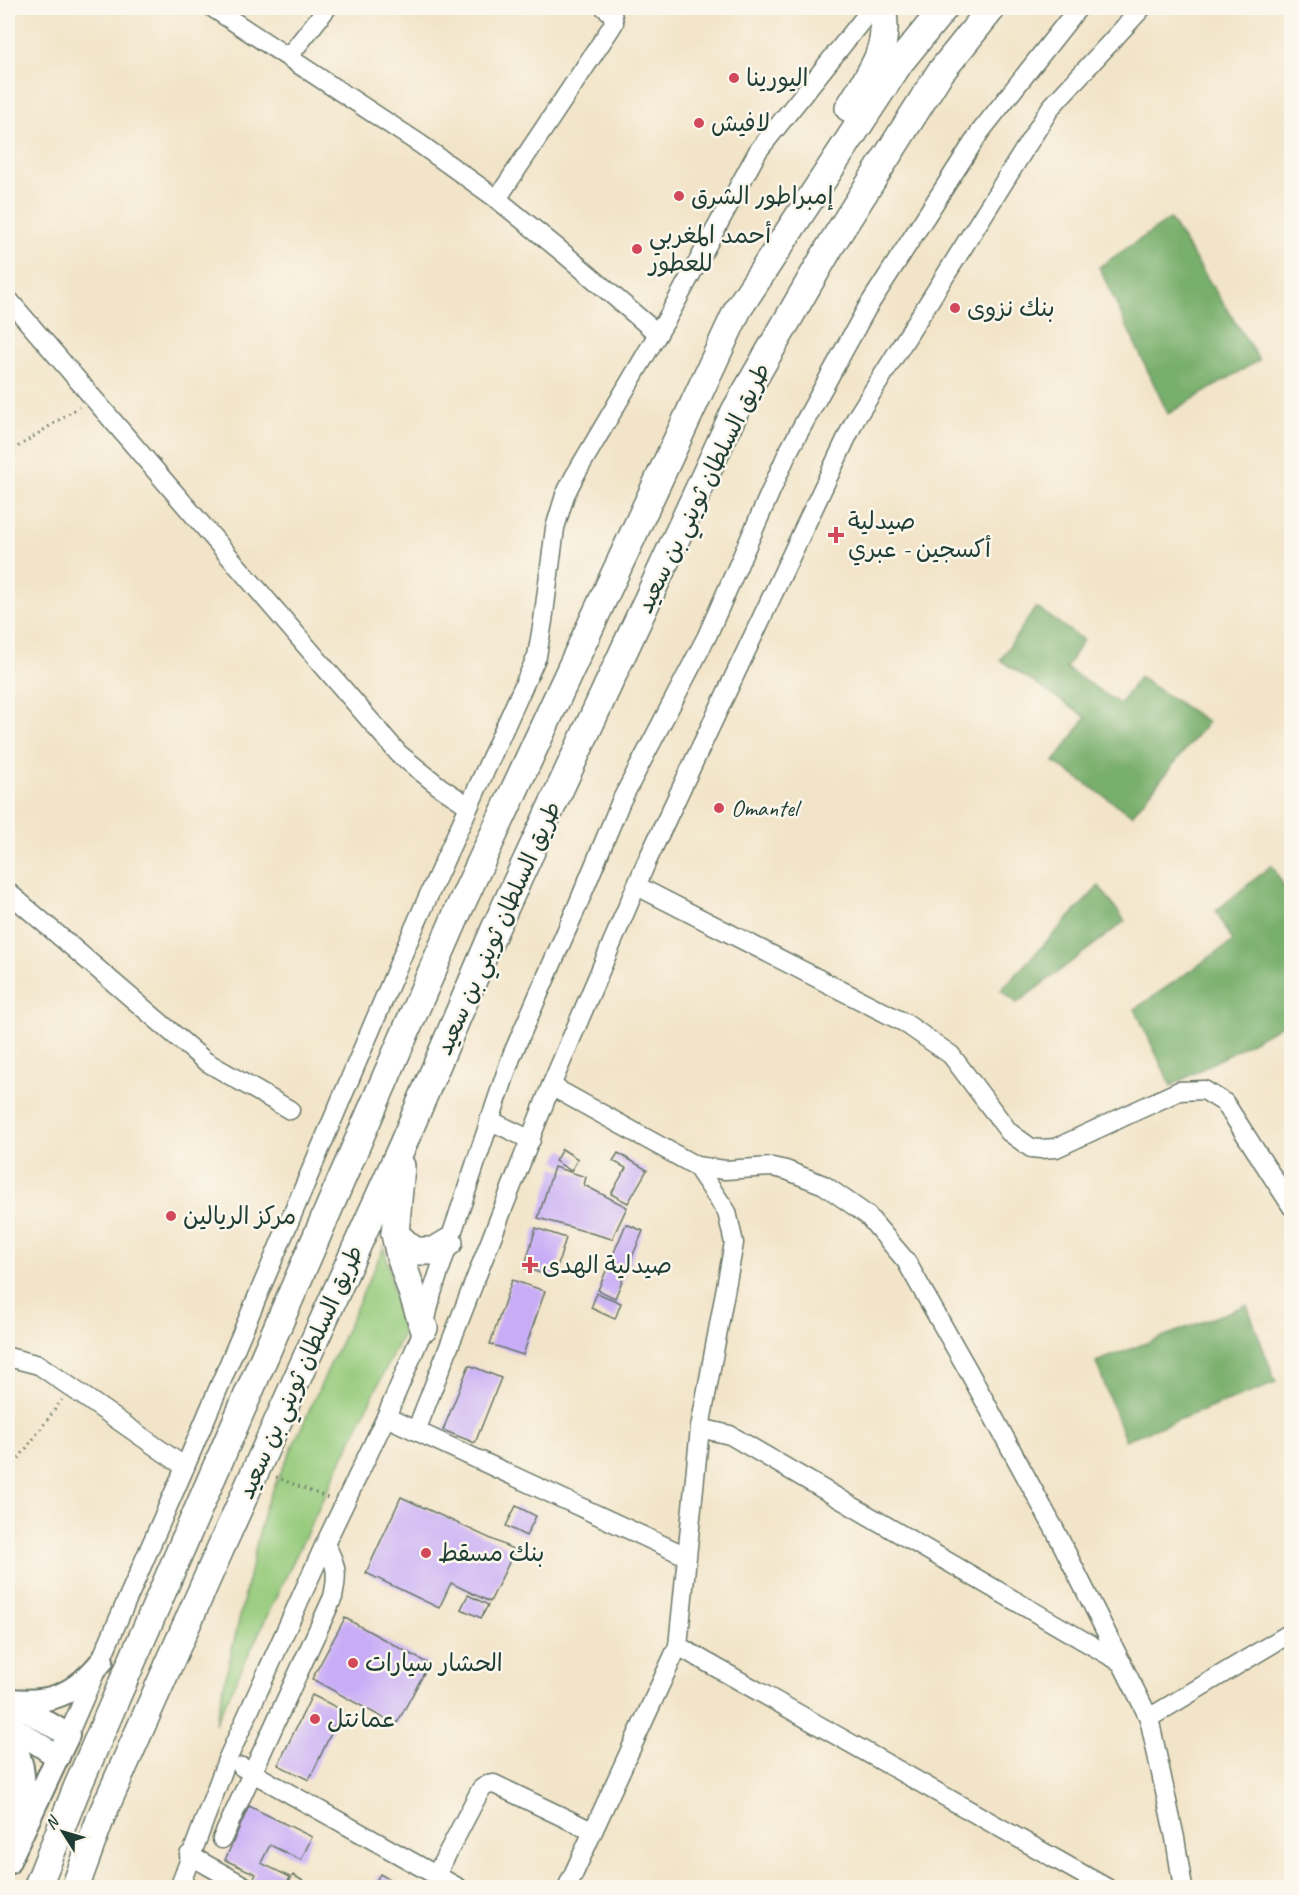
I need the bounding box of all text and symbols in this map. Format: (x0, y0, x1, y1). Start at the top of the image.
place label: اليورينا (746, 63, 808, 93)
marker: اليورينا (727, 71, 741, 85)
place label: لافيش (711, 108, 770, 138)
marker: لافيش (692, 116, 706, 130)
place label: إمبراطور الشرق (691, 181, 833, 211)
marker: إمبراطور الشرق (672, 189, 686, 203)
place label: أحمد المغربي للعطور (647, 220, 771, 278)
marker: أحمد المغربي للعطور (630, 242, 644, 256)
place label: بنك نزوى (967, 293, 1055, 323)
marker: بنك نزوى (948, 301, 962, 315)
street label: طريق السلطان ثويني بن سعيد (629, 358, 782, 621)
place label: صيدلية أكسجين - عبري (848, 506, 991, 566)
marker: صيدلية أكسجين - عبري (829, 528, 843, 542)
place label: Omantel (731, 793, 802, 823)
street label: طريق السلطان ثويني بن سعيد (428, 796, 573, 1062)
marker: Omantel (712, 801, 726, 815)
place label: مركز الريالين (183, 1201, 296, 1231)
marker: مركز الريالين (164, 1209, 178, 1223)
street label: طريق السلطان ثويني بن سعيد (230, 1240, 375, 1506)
place label: صيدلية الهدى (542, 1250, 672, 1280)
marker: صيدلية الهدى (523, 1258, 537, 1272)
place label: بنك مسقط (438, 1538, 544, 1568)
marker: بنك مسقط (419, 1546, 433, 1560)
place label: الحشار سيارات (365, 1648, 503, 1678)
marker: الحشار سيارات (346, 1656, 360, 1670)
place label: عمانتل (327, 1704, 396, 1734)
marker: عمانتل (308, 1712, 322, 1726)
north arrow (33, 1802, 93, 1862)
text: N (41, 1811, 65, 1834)

